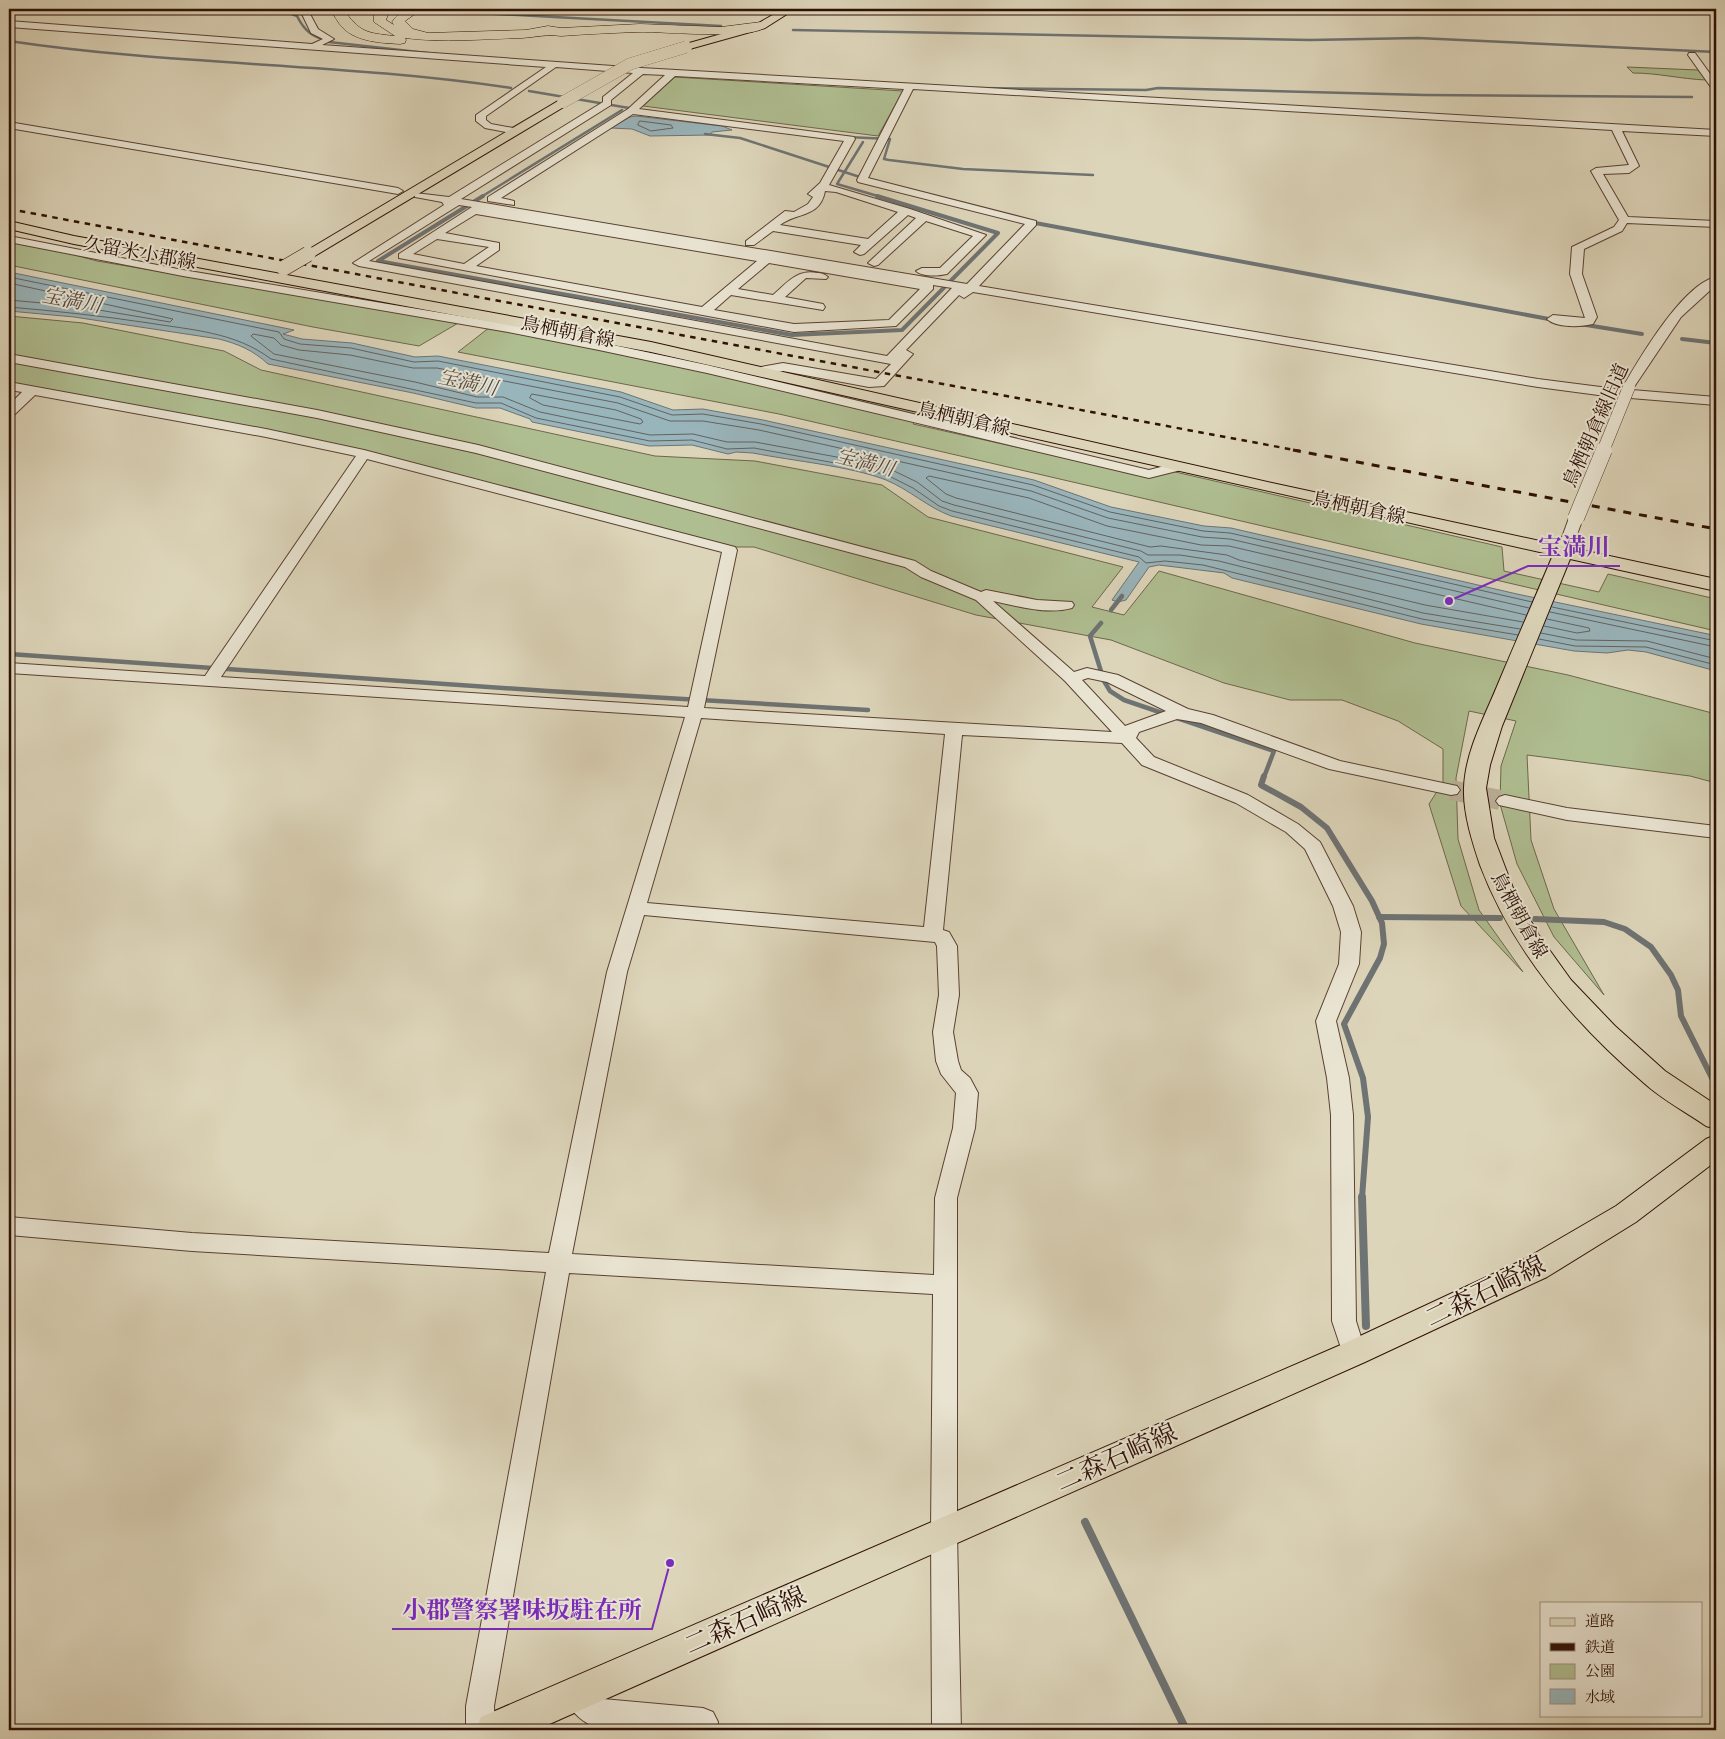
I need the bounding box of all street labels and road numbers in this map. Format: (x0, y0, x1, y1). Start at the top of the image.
street label: 久留米小郡線 (82, 230, 198, 275)
street label: 鳥栖朝倉線 (519, 310, 617, 353)
street label: 鳥栖朝倉線旧道 (1557, 359, 1634, 491)
street label: 鳥栖朝倉線 (915, 396, 1013, 441)
street label: 鳥栖朝倉線 (1310, 485, 1408, 530)
street label: 鳥栖朝倉線 (1486, 868, 1554, 963)
street label: 二森石崎線 (1419, 1247, 1551, 1335)
street label: 二森石崎線 (1050, 1415, 1182, 1499)
street label: 二森石崎線 (679, 1578, 811, 1662)

